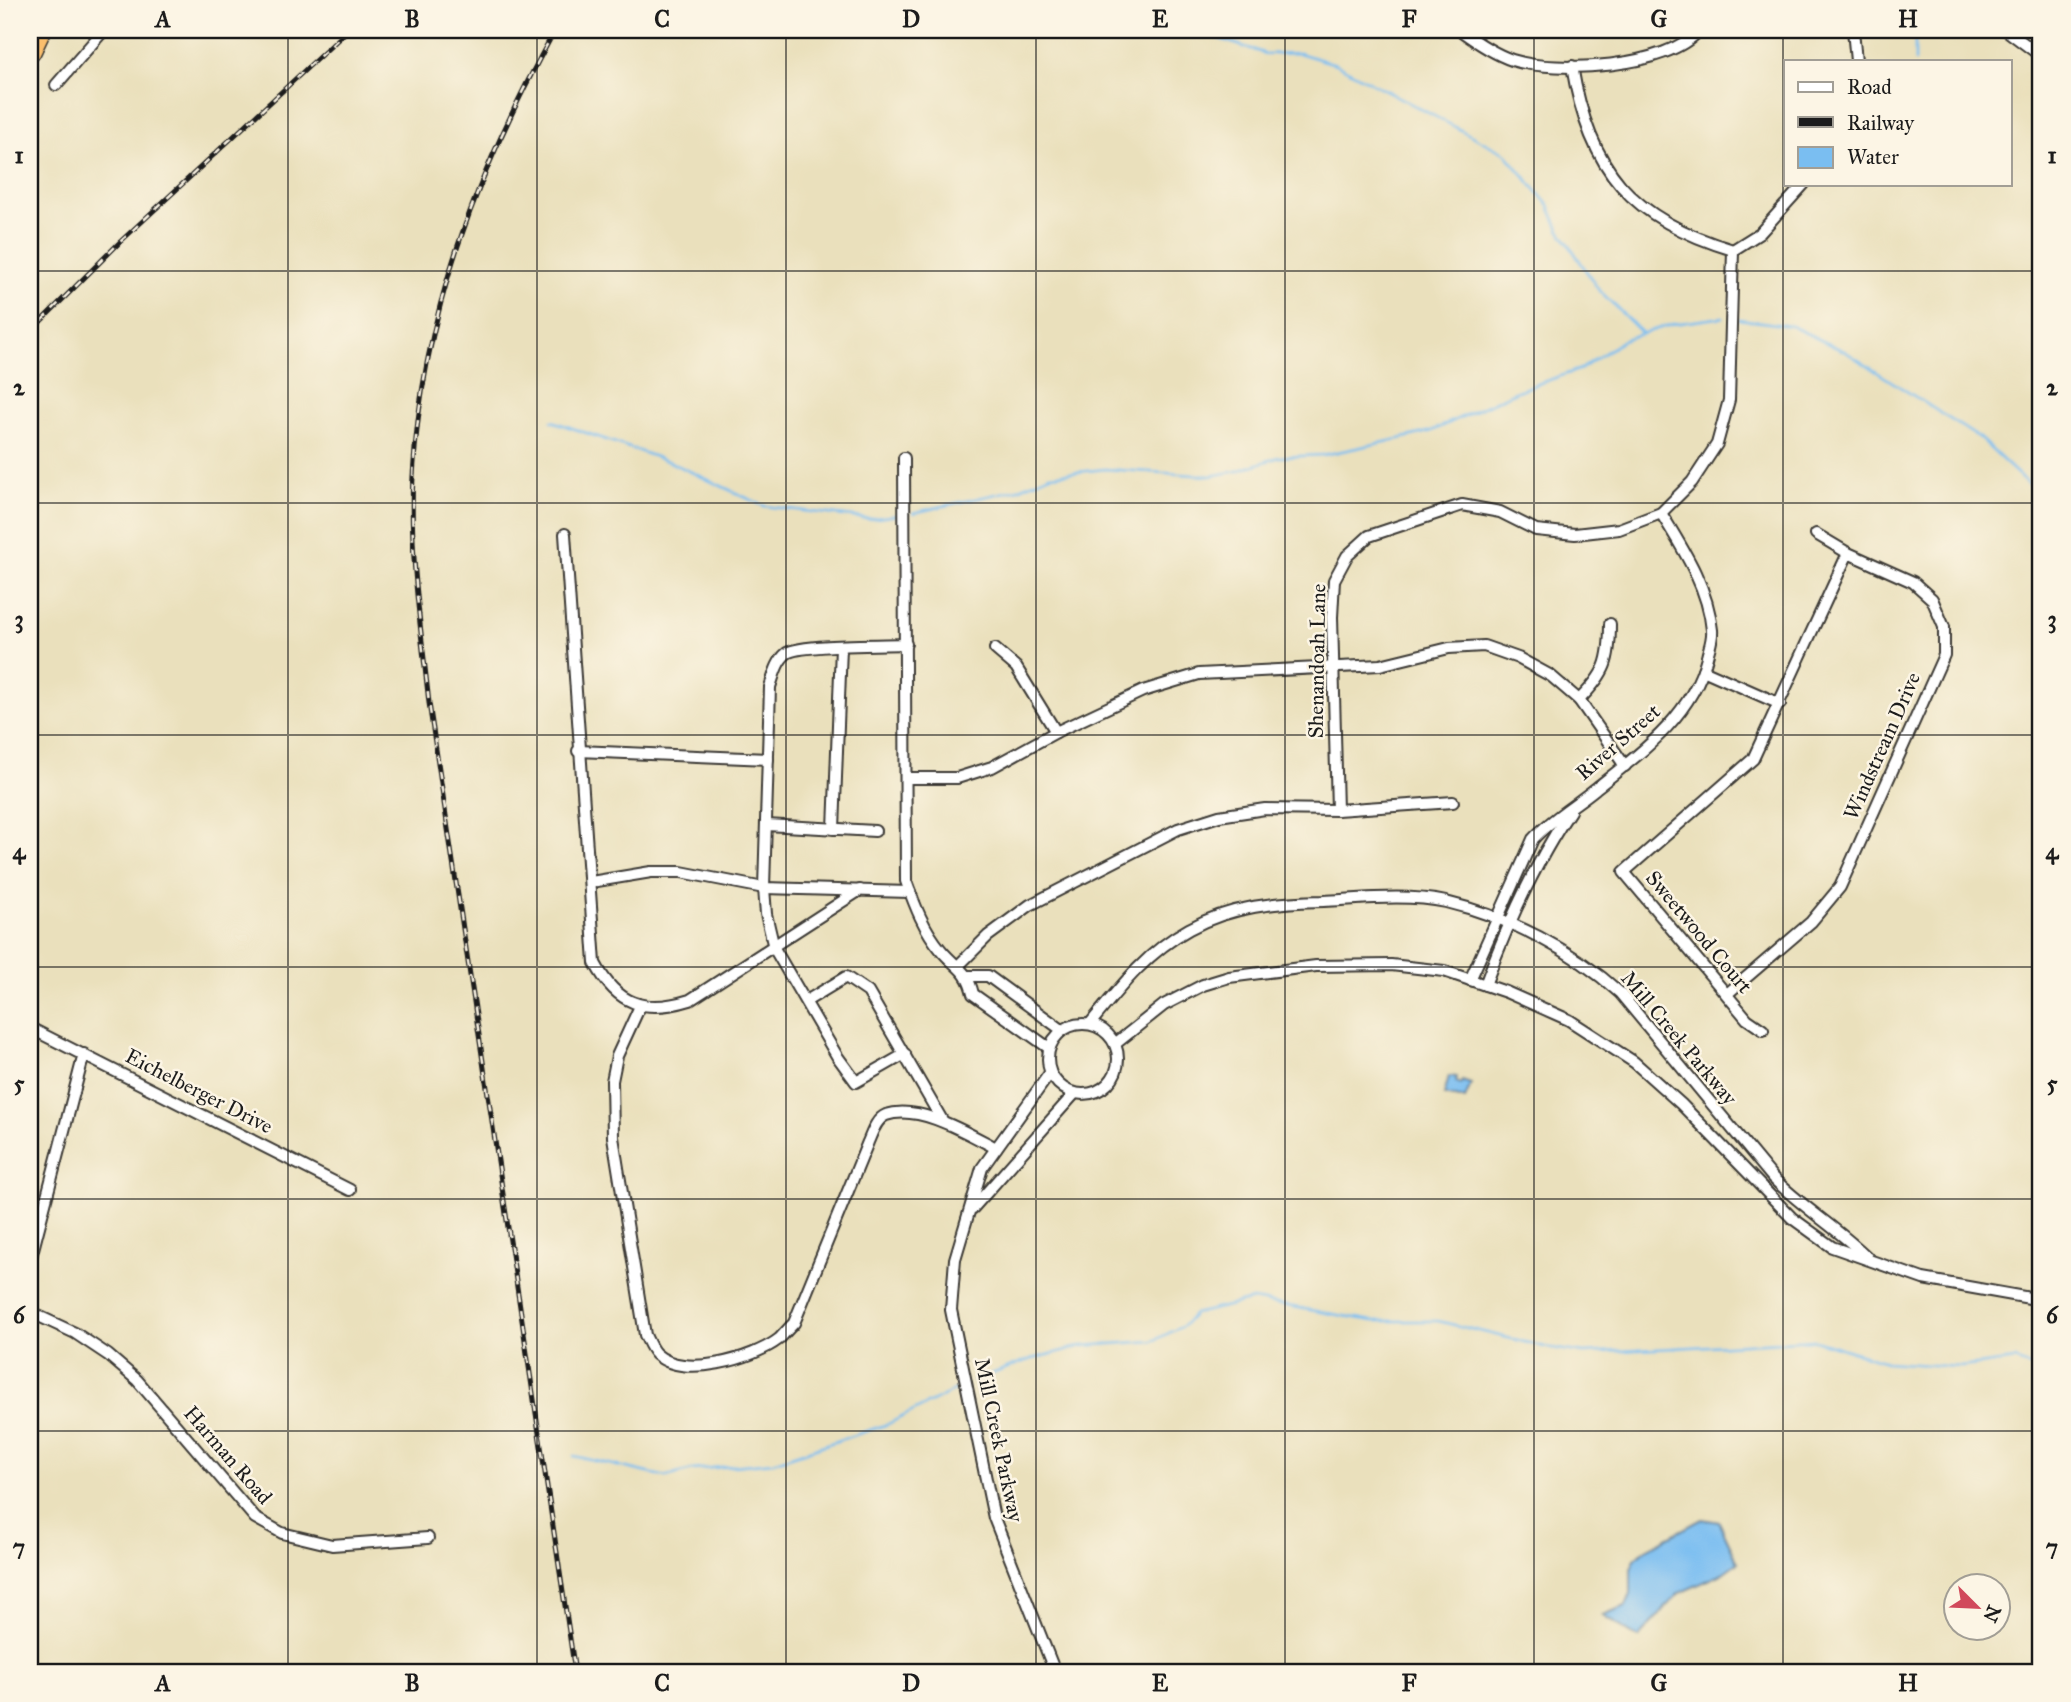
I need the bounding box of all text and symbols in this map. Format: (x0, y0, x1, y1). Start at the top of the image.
text: A (153, 5, 171, 33)
text: B (404, 5, 420, 33)
text: C (654, 5, 670, 33)
text: D (902, 5, 920, 33)
text: E (1152, 5, 1169, 33)
text: F (1401, 5, 1417, 33)
text: G (1651, 5, 1668, 33)
text: H (1898, 5, 1918, 33)
legend (1784, 60, 2011, 186)
text: Road (1847, 74, 1892, 100)
text: Railway (1847, 110, 1915, 136)
text: 1 (14, 141, 24, 169)
text: 1 (2047, 141, 2057, 169)
text: Water (1847, 144, 1899, 170)
text: 2 (13, 373, 25, 401)
text: 2 (2046, 373, 2058, 401)
street label: Shenandoah Lane (1303, 583, 1331, 739)
text: 3 (14, 605, 24, 634)
text: 3 (2047, 605, 2057, 634)
street label: Windstream Drive (1838, 668, 1926, 824)
street label: River Street (1570, 698, 1666, 786)
text: 4 (13, 837, 27, 865)
text: 4 (2046, 837, 2060, 865)
street label: Sweetwood Court (1640, 865, 1758, 999)
street label: Mill Creek Parkway (1615, 966, 1743, 1111)
street label: Eichelberger Drive (121, 1043, 277, 1139)
text: 5 (14, 1069, 25, 1097)
text: 5 (2047, 1069, 2058, 1097)
text: 6 (13, 1301, 26, 1329)
text: 6 (2046, 1301, 2059, 1329)
street label: Mill Creek Parkway (969, 1356, 1029, 1526)
street label: Harman Road (178, 1400, 278, 1510)
text: 7 (13, 1533, 25, 1561)
text: 7 (2046, 1533, 2058, 1561)
north arrow (1941, 1572, 2011, 1642)
text: N (1978, 1602, 2006, 1626)
text: A (153, 1669, 171, 1697)
text: B (404, 1669, 420, 1697)
text: C (654, 1669, 670, 1697)
text: D (902, 1669, 920, 1697)
text: E (1152, 1669, 1169, 1697)
text: F (1401, 1669, 1417, 1697)
text: G (1651, 1669, 1668, 1697)
text: H (1898, 1669, 1918, 1697)

